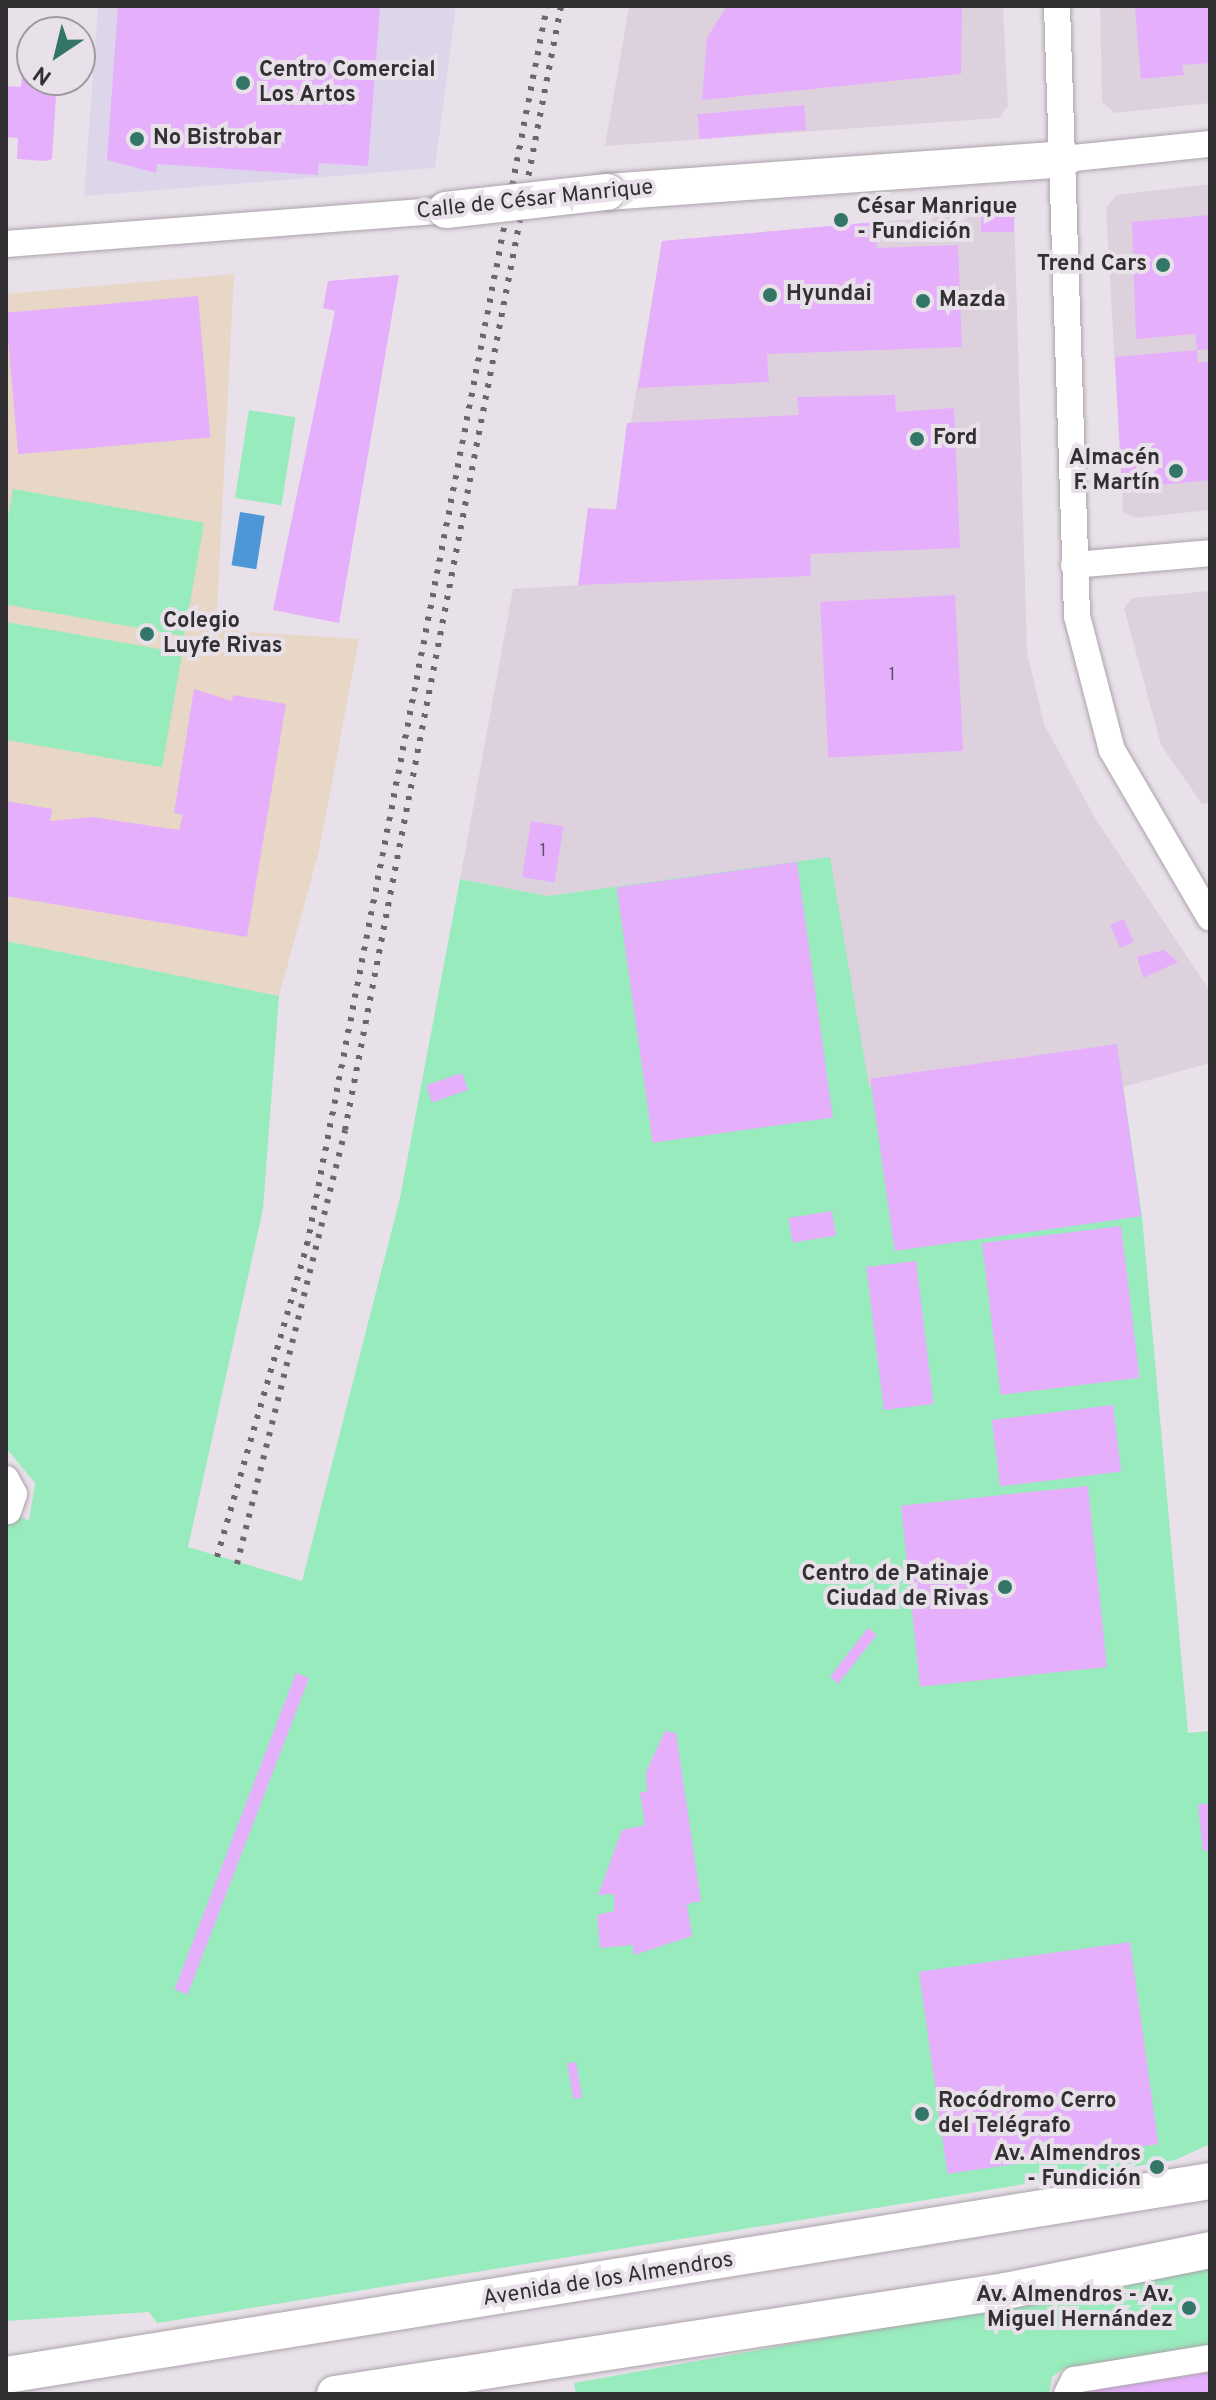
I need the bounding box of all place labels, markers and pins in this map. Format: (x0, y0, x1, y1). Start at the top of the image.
place label: Centro Comercial Los Artos (259, 57, 436, 108)
marker: Centro Comercial Los Artos (234, 74, 252, 92)
place label: No Bistrobar (153, 126, 282, 152)
marker: No Bistrobar (128, 130, 146, 148)
place label: César Manrique - Fundición (857, 194, 1017, 246)
marker: César Manrique - Fundición (832, 211, 850, 229)
place label: Trend Cars (1037, 252, 1147, 278)
marker: Trend Cars (1154, 256, 1172, 274)
place label: Hyundai (786, 282, 872, 308)
marker: Hyundai (761, 286, 779, 304)
place label: Mazda (939, 288, 1006, 314)
marker: Mazda (914, 292, 932, 310)
place label: Ford (933, 426, 978, 452)
marker: Ford (908, 430, 926, 448)
place label: Almacén F. Martín (1069, 445, 1160, 496)
marker: Almacén F. Martín (1167, 462, 1185, 480)
place label: Colegio Luyfe Rivas (163, 608, 283, 660)
marker: Colegio Luyfe Rivas (138, 625, 156, 643)
place label: Centro de Patinaje Ciudad de Rivas (802, 1561, 989, 1612)
marker: Centro de Patinaje Ciudad de Rivas (996, 1578, 1014, 1596)
place label: Rocódromo Cerro del Telégrafo (938, 2088, 1117, 2140)
marker: Rocódromo Cerro del Telégrafo (913, 2105, 931, 2123)
place label: Av. Almendros - Fundición (993, 2141, 1141, 2192)
marker: Av. Almendros - Fundición (1148, 2158, 1166, 2176)
place label: Av. Almendros - Av. Miguel Hernández (974, 2282, 1173, 2334)
marker: Av. Almendros - Av. Miguel Hernández (1180, 2299, 1198, 2317)

